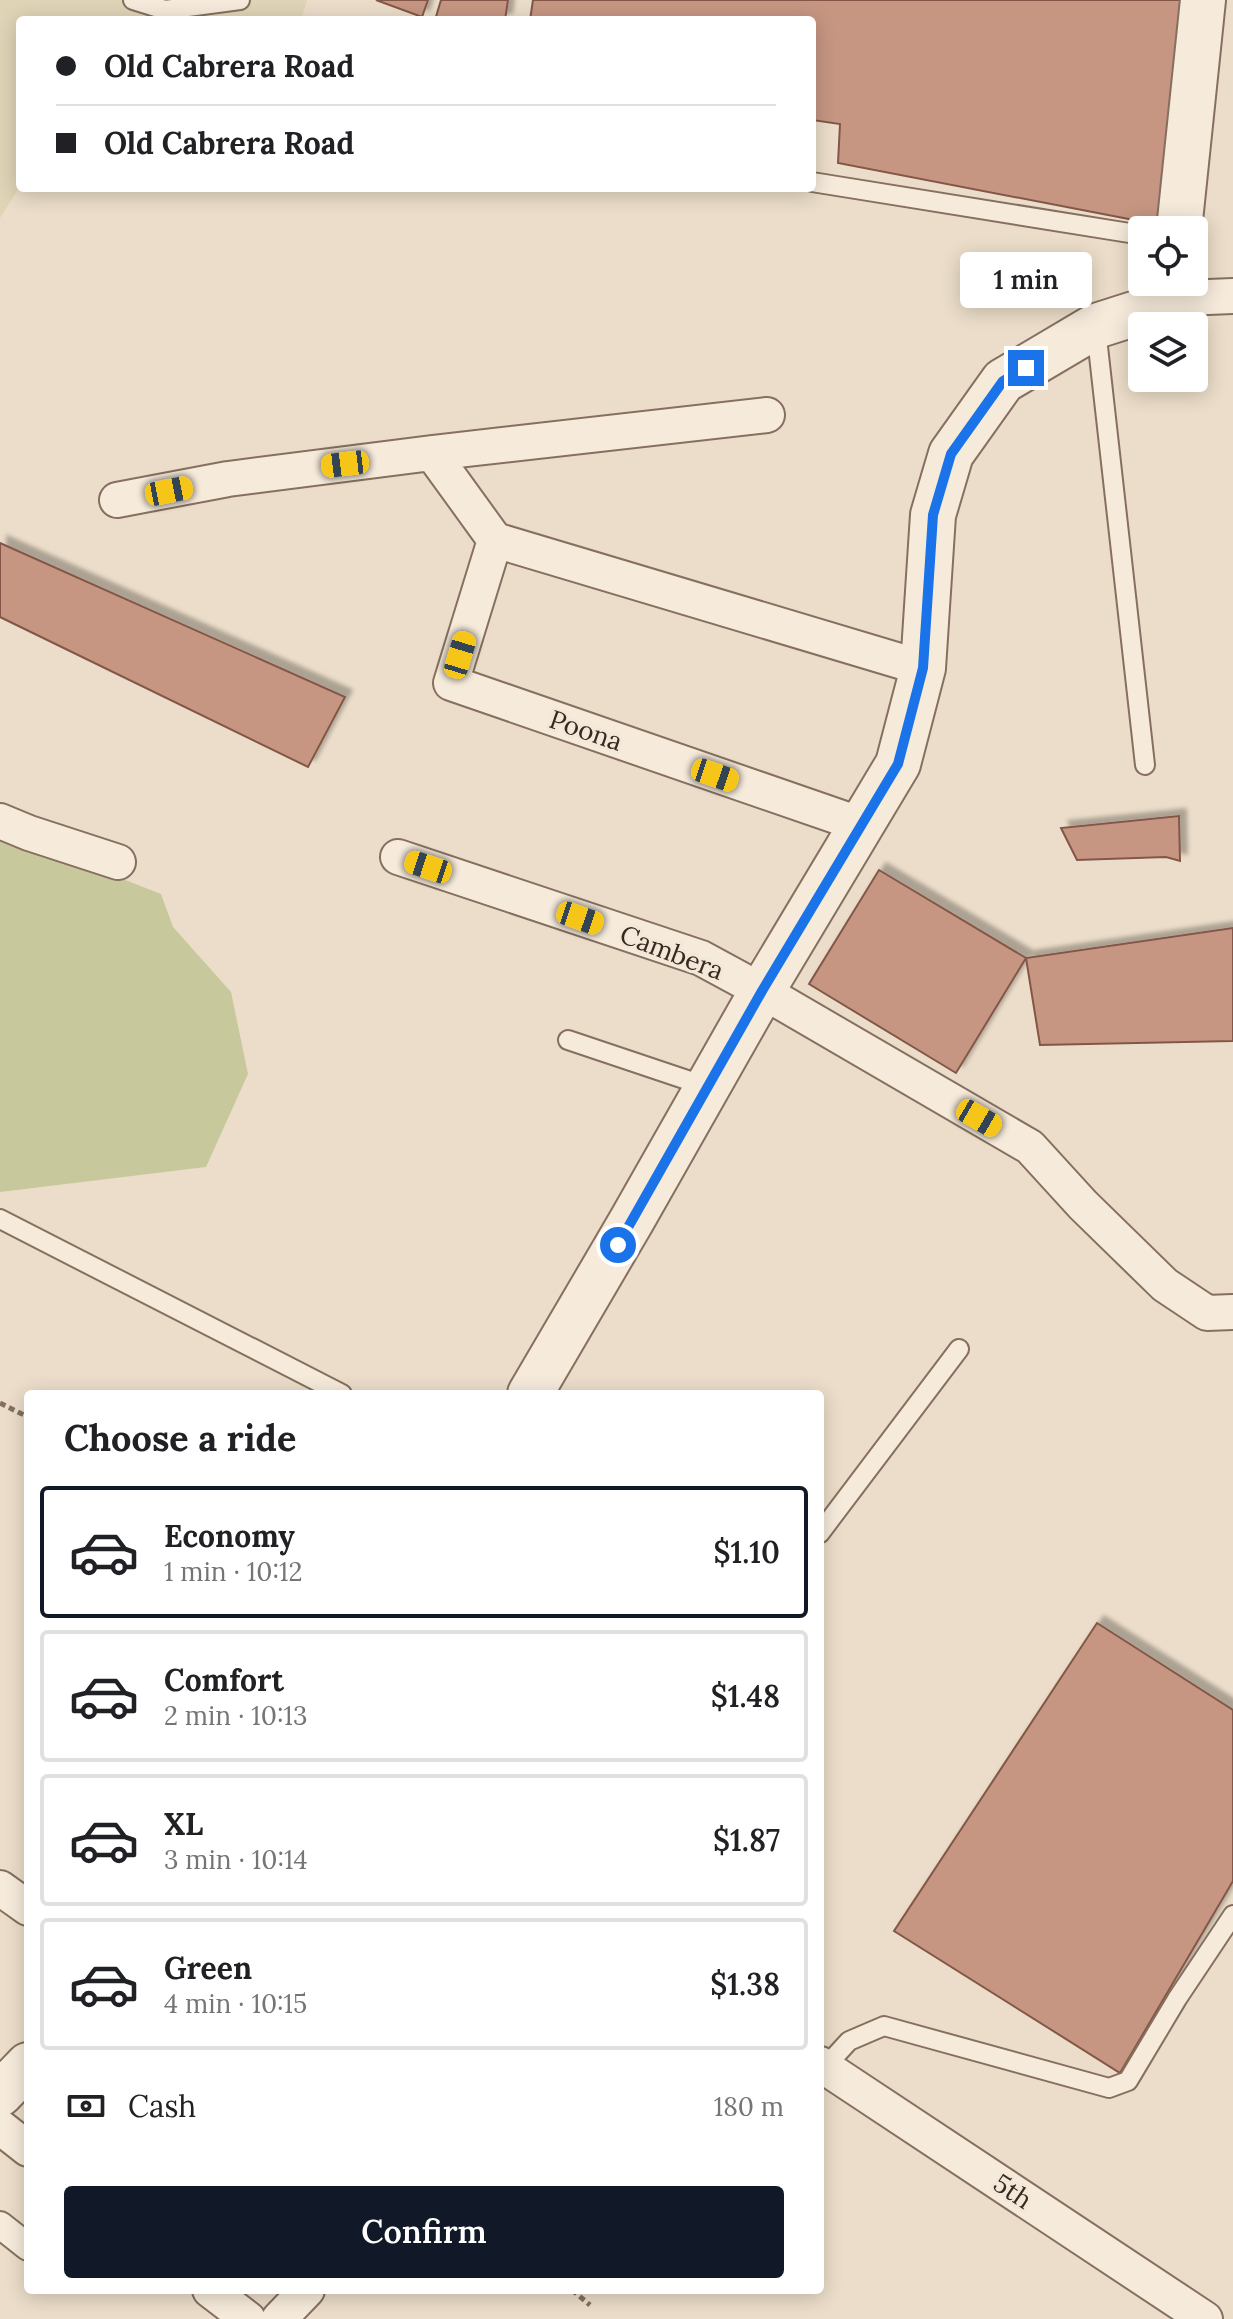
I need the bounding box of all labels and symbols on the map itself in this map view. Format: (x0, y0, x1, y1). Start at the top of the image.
callout: 1 min (960, 252, 1092, 308)
route end (1008, 350, 1044, 386)
car (320, 449, 370, 479)
car (143, 475, 195, 507)
car (442, 629, 478, 681)
street label: Poona (545, 702, 627, 758)
car (688, 756, 742, 794)
car (401, 848, 455, 886)
car (553, 899, 607, 937)
street label: Cambera (615, 917, 729, 987)
car (952, 1096, 1006, 1140)
route start (600, 1227, 636, 1263)
street label: 5th (987, 2166, 1039, 2216)

